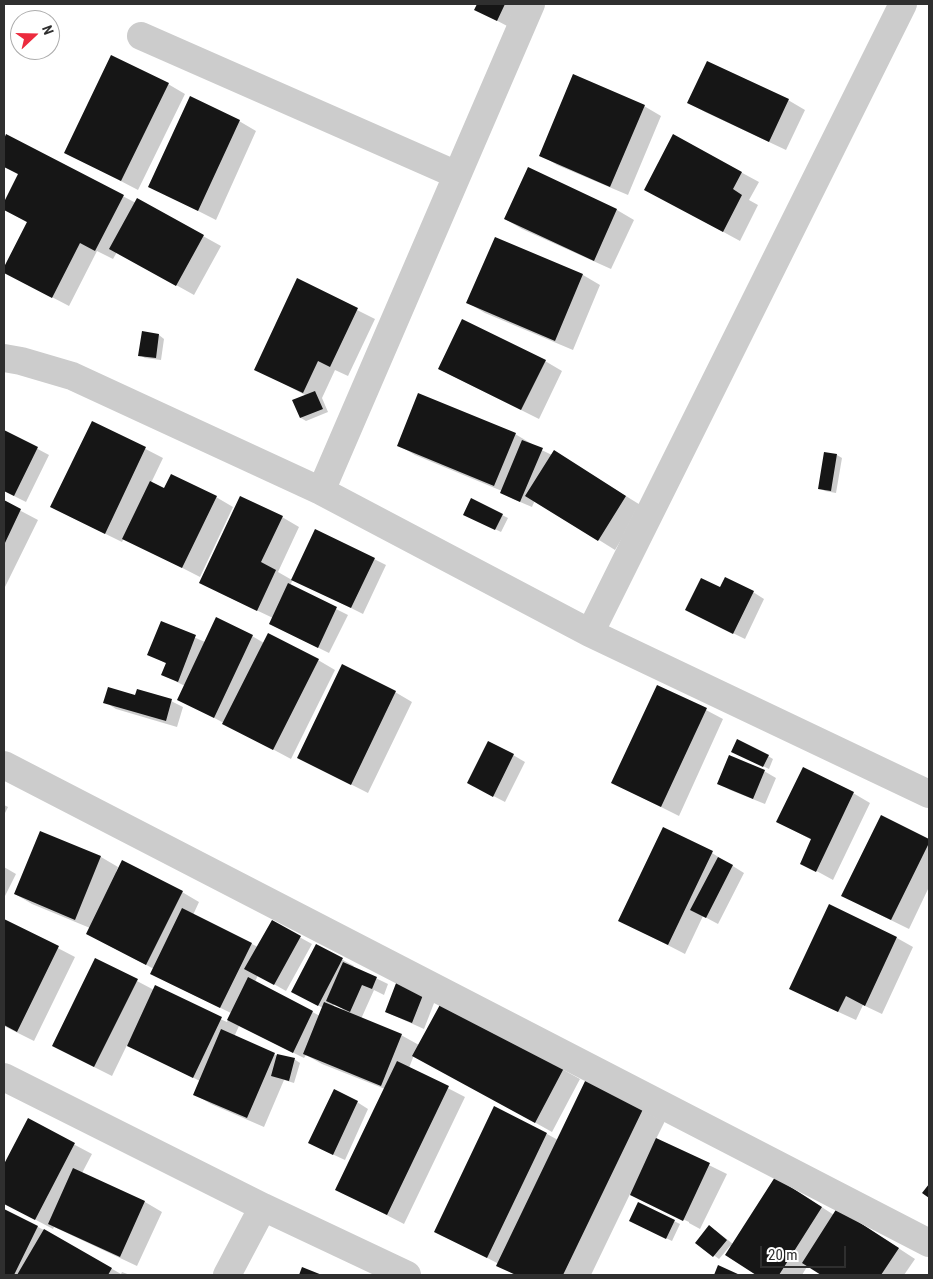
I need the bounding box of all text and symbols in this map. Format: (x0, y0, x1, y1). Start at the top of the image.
north arrow (10, 10, 60, 60)
text: N (39, 23, 57, 37)
scale bar (763, 1236, 849, 1268)
text: 20 m (768, 1246, 798, 1264)

